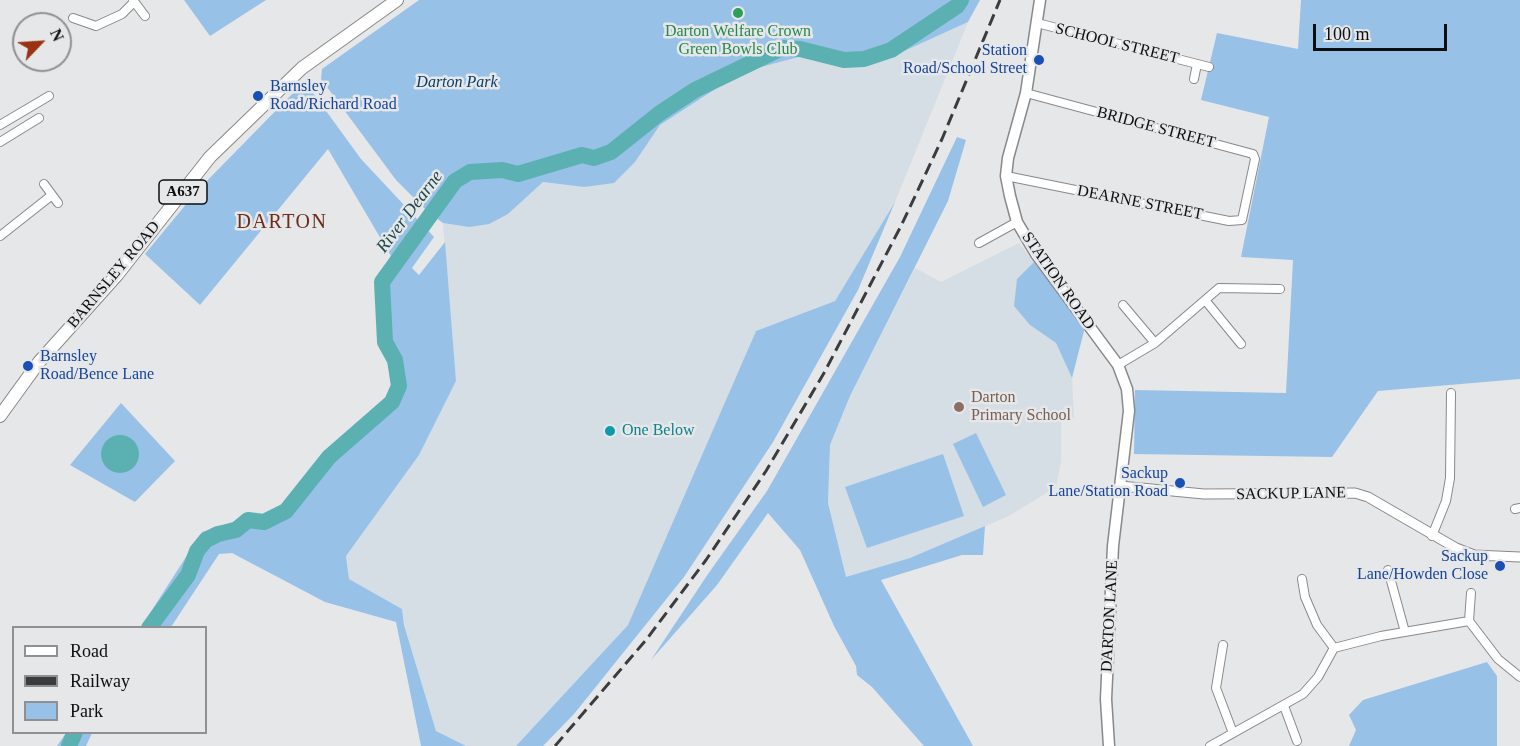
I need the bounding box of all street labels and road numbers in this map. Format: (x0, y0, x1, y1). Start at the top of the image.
street label: SCHOOL STREET (1053, 19, 1181, 69)
street label: BRIDGE STREET (1094, 103, 1218, 153)
road number: A637 (159, 180, 207, 204)
street label: DEARNE STREET (1076, 181, 1204, 225)
street label: BARNSLEY ROAD (64, 218, 164, 332)
street label: STATION ROAD (1017, 229, 1099, 333)
street label: SACKUP LANE (1236, 483, 1346, 505)
street label: DARTON LANE (1097, 560, 1123, 672)

